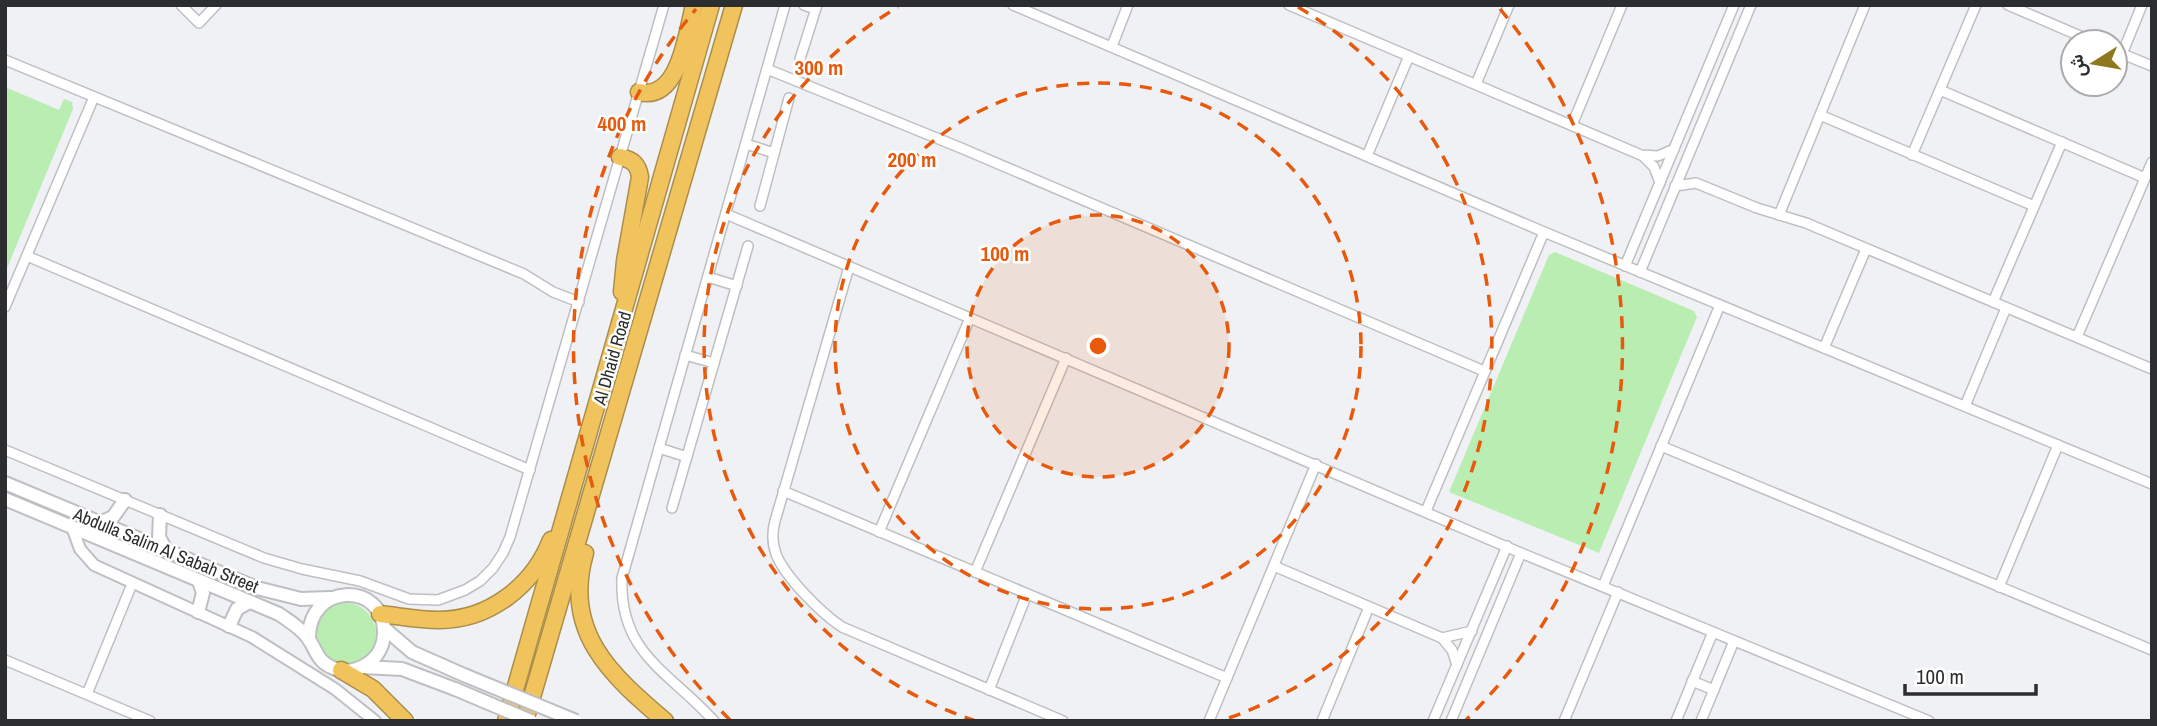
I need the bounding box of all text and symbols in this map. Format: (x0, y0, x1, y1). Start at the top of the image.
north arrow (2059, 28, 2129, 98)
text: ش (2062, 52, 2092, 80)
text: 300 m (795, 53, 843, 82)
text: 400 m (598, 109, 646, 138)
text: 200 m (888, 145, 936, 174)
text: 100 m (981, 239, 1029, 268)
street label: Al Dhaid Road (586, 308, 637, 409)
centre of rings (1086, 334, 1110, 358)
street label: Abdulla Salim Al Sabah Street (69, 501, 262, 599)
scale bar (1905, 652, 2036, 696)
text: 100 m (1916, 662, 1964, 691)

